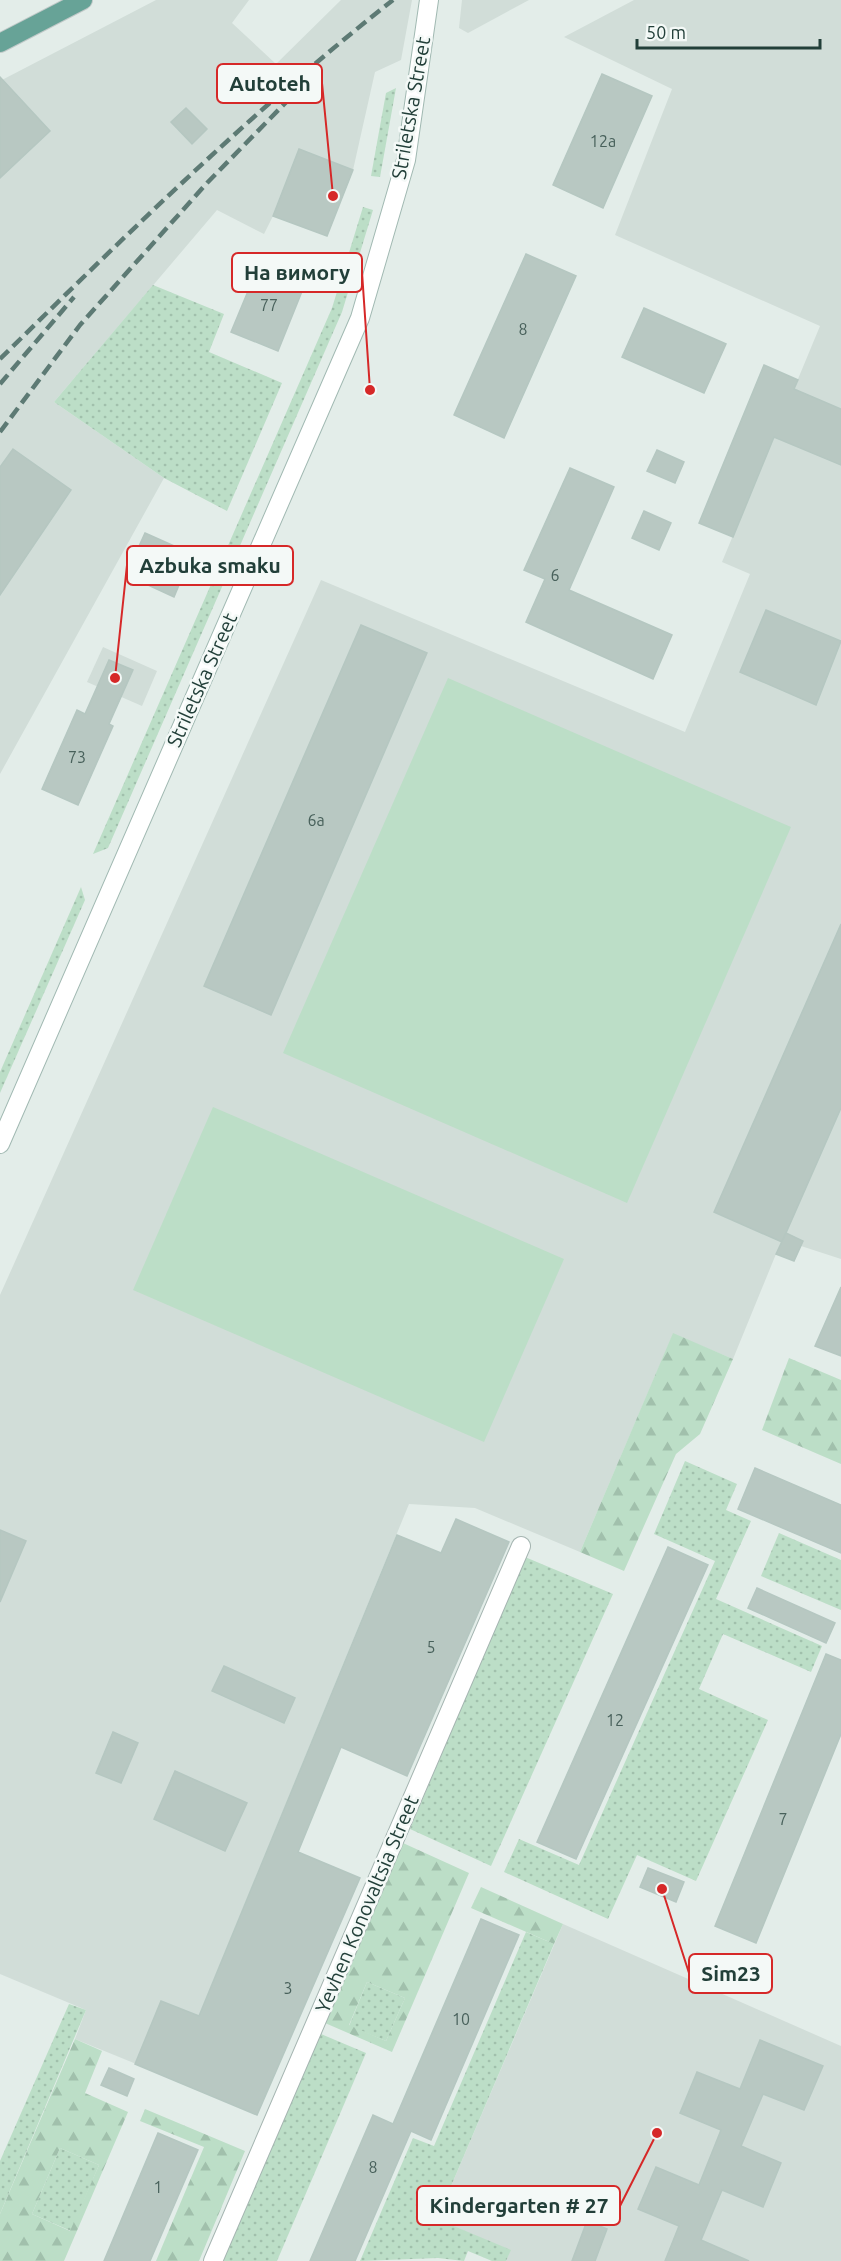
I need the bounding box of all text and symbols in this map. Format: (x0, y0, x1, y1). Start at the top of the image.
scale bar (637, 12, 820, 50)
text: 50 m (646, 22, 686, 42)
street label: Striletska Street (387, 35, 434, 181)
callout: Autoteh (217, 64, 322, 103)
text: Autoteh (229, 71, 311, 95)
house number: 12а (590, 132, 616, 150)
callout: На вимогу (232, 253, 362, 292)
text: На вимогу (244, 260, 350, 284)
house number: 77 (260, 296, 278, 314)
house number: 8 (518, 320, 528, 338)
callout: Azbuka smaku (127, 546, 293, 585)
text: Azbuka smaku (139, 553, 281, 577)
house number: 6 (550, 566, 560, 584)
street label: Striletska Street (162, 609, 241, 750)
house number: 73 (68, 748, 86, 766)
house number: 6а (307, 811, 325, 829)
house number: 5 (426, 1638, 436, 1656)
house number: 12 (606, 1711, 624, 1729)
street label: Yevhen Konovaltsia Street (310, 1791, 423, 2016)
house number: 7 (778, 1810, 788, 1828)
callout: Sim23 (689, 1954, 772, 1993)
text: Sim23 (701, 1961, 761, 1985)
house number: 3 (283, 1979, 293, 1997)
house number: 10 (452, 2010, 470, 2028)
house number: 8 (368, 2158, 378, 2176)
house number: 1 (153, 2178, 163, 2196)
callout: Kindergarten # 27 (417, 2186, 620, 2225)
text: Kindergarten # 27 (429, 2193, 609, 2217)

